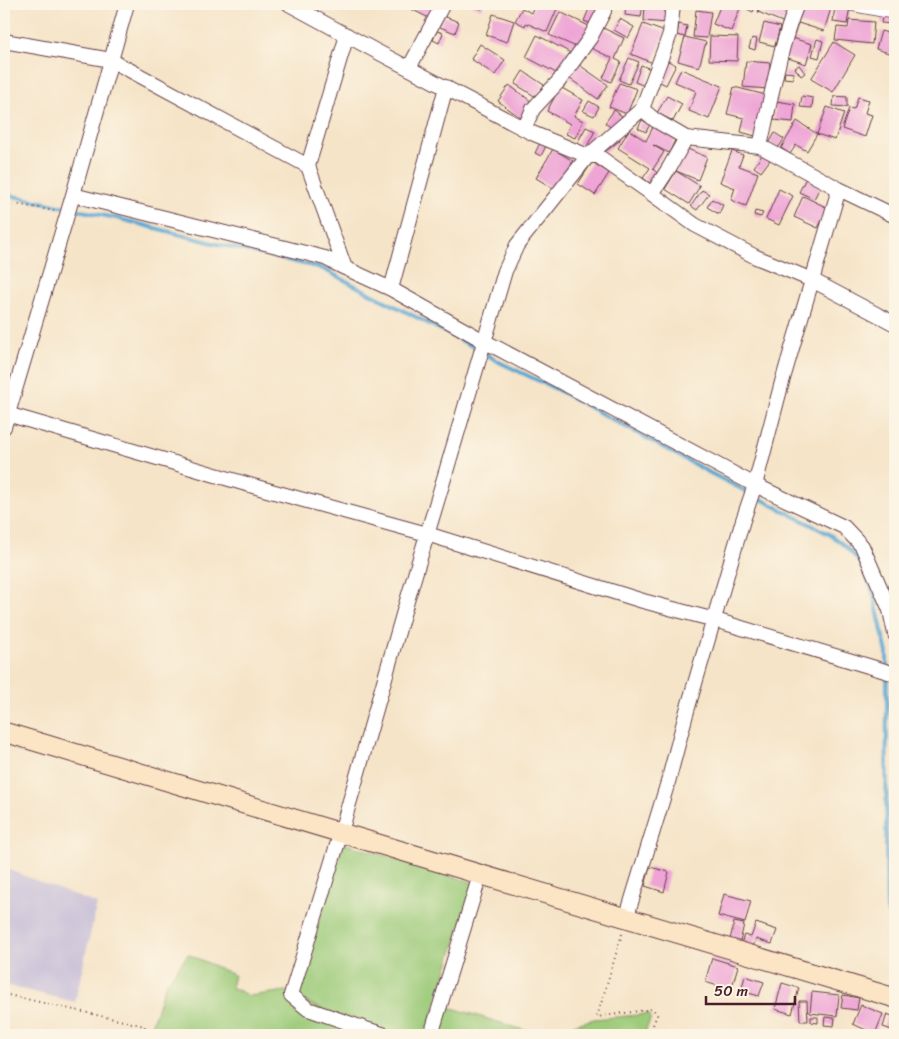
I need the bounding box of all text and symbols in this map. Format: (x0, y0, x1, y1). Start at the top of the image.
scale bar (706, 974, 795, 1006)
text: 50 m (714, 978, 749, 1004)

